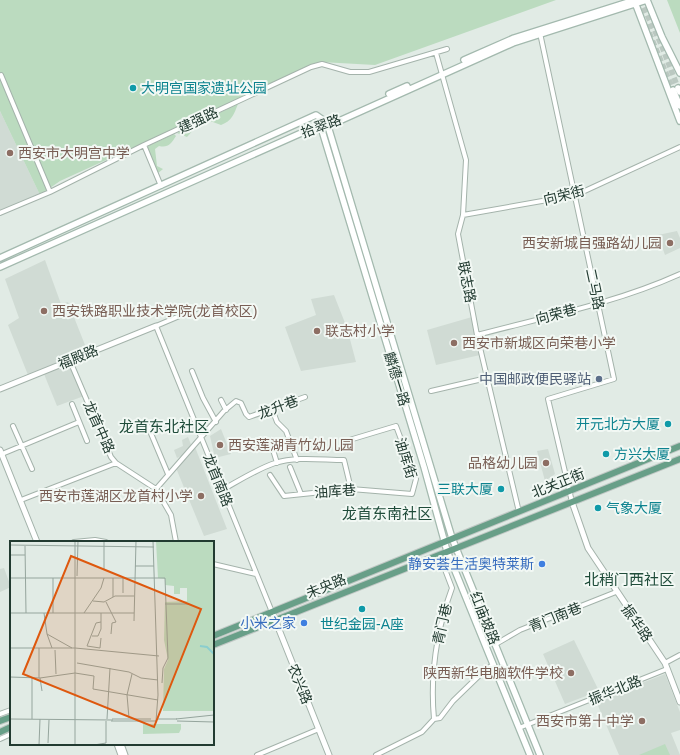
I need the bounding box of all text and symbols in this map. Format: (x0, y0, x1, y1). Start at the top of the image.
place label: 大明宫国家遗址公园 (141, 80, 267, 96)
marker: 大明宫国家遗址公园 (128, 83, 138, 93)
street label: 建强路 (176, 104, 220, 136)
street label: 拾翠路 (299, 111, 343, 141)
place label: 西安市大明宫中学 (18, 145, 130, 161)
marker: 西安市大明宫中学 (5, 148, 15, 158)
street label: 向荣街 (542, 182, 586, 208)
place label: 西安新城自强路幼儿园 (522, 235, 662, 251)
marker: 西安新城自强路幼儿园 (665, 238, 675, 248)
street label: 联志路 (455, 260, 479, 304)
street label: 二马路 (583, 267, 607, 311)
street label: 向荣巷 (534, 301, 578, 327)
place label: 西安铁路职业技术学院(龙首校区) (52, 303, 257, 319)
marker: 西安铁路职业技术学院(龙首校区) (39, 306, 49, 316)
place label: 联志村小学 (325, 323, 395, 339)
marker: 联志村小学 (312, 326, 322, 336)
place label: 西安市新城区向荣巷小学 (462, 335, 616, 351)
marker: 西安市新城区向荣巷小学 (449, 338, 459, 348)
street label: 福殿路 (56, 342, 100, 372)
street label: 麟德一路 (381, 350, 413, 408)
place label: 中国邮政便民驿站 (479, 371, 591, 387)
marker: 中国邮政便民驿站 (594, 374, 604, 384)
street label: 龙升巷 (256, 392, 300, 422)
street label: 龙首中路 (80, 398, 118, 456)
place label: 开元北方大厦 (576, 416, 660, 432)
district label: 龙首东北社区 (119, 418, 209, 435)
marker: 开元北方大厦 (663, 419, 673, 429)
street label: 油库街 (392, 436, 420, 480)
place label: 西安莲湖青竹幼儿园 (228, 437, 354, 453)
marker: 西安莲湖青竹幼儿园 (215, 440, 225, 450)
place label: 方兴大厦 (614, 446, 670, 462)
marker: 方兴大厦 (601, 449, 611, 459)
street label: 龙首南路 (200, 451, 236, 509)
place label: 品格幼儿园 (468, 455, 538, 471)
marker: 品格幼儿园 (541, 458, 551, 468)
street label: 北关正街 (529, 465, 587, 501)
place label: 三联大厦 (437, 481, 493, 497)
street label: 油库巷 (313, 482, 357, 500)
marker: 三联大厦 (496, 484, 506, 494)
place label: 西安市莲湖区龙首村小学 (39, 488, 193, 504)
marker: 西安市莲湖区龙首村小学 (196, 491, 206, 501)
place label: 气象大厦 (606, 500, 662, 516)
marker: 气象大厦 (593, 503, 603, 513)
district label: 龙首东南社区 (342, 505, 432, 522)
inset map (10, 541, 214, 745)
place label: 静安荟生活奥特莱斯 (408, 556, 534, 572)
marker: 静安荟生活奥特莱斯 (537, 559, 547, 569)
street label: 未央路 (304, 571, 348, 601)
district label: 北稍门西社区 (584, 571, 674, 588)
street label: 红庙坡路 (467, 589, 503, 647)
street label: 青门南巷 (526, 599, 584, 635)
street label: 振华路 (618, 601, 656, 645)
street label: 青门巷 (429, 602, 455, 646)
marker: 世纪金园-A座 (357, 604, 367, 614)
place label: 小米之家 (240, 615, 296, 631)
place label: 世纪金园-A座 (320, 616, 404, 632)
marker: 小米之家 (299, 618, 309, 628)
street label: 农兴路 (285, 662, 315, 706)
place label: 陕西新华电脑软件学校 (423, 665, 563, 681)
marker: 陕西新华电脑软件学校 (566, 668, 576, 678)
street label: 振华北路 (586, 672, 644, 708)
place label: 西安市第十中学 (536, 713, 634, 729)
marker: 西安市第十中学 (637, 716, 647, 726)

